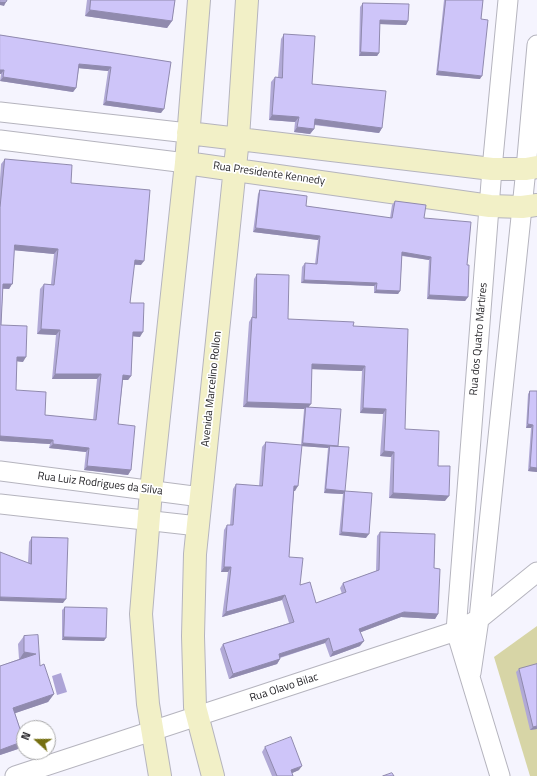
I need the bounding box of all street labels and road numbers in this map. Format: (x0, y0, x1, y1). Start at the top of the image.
street label: Rua Presidente Kennedy (212, 160, 326, 188)
street label: Rua dos Quatro Mártires (467, 282, 491, 396)
street label: Avenida Marcelino Rollon (199, 330, 225, 448)
street label: Rua Luiz Rodrigues da Silva (37, 470, 163, 498)
street label: Rua Olavo Bilac (248, 671, 320, 705)

